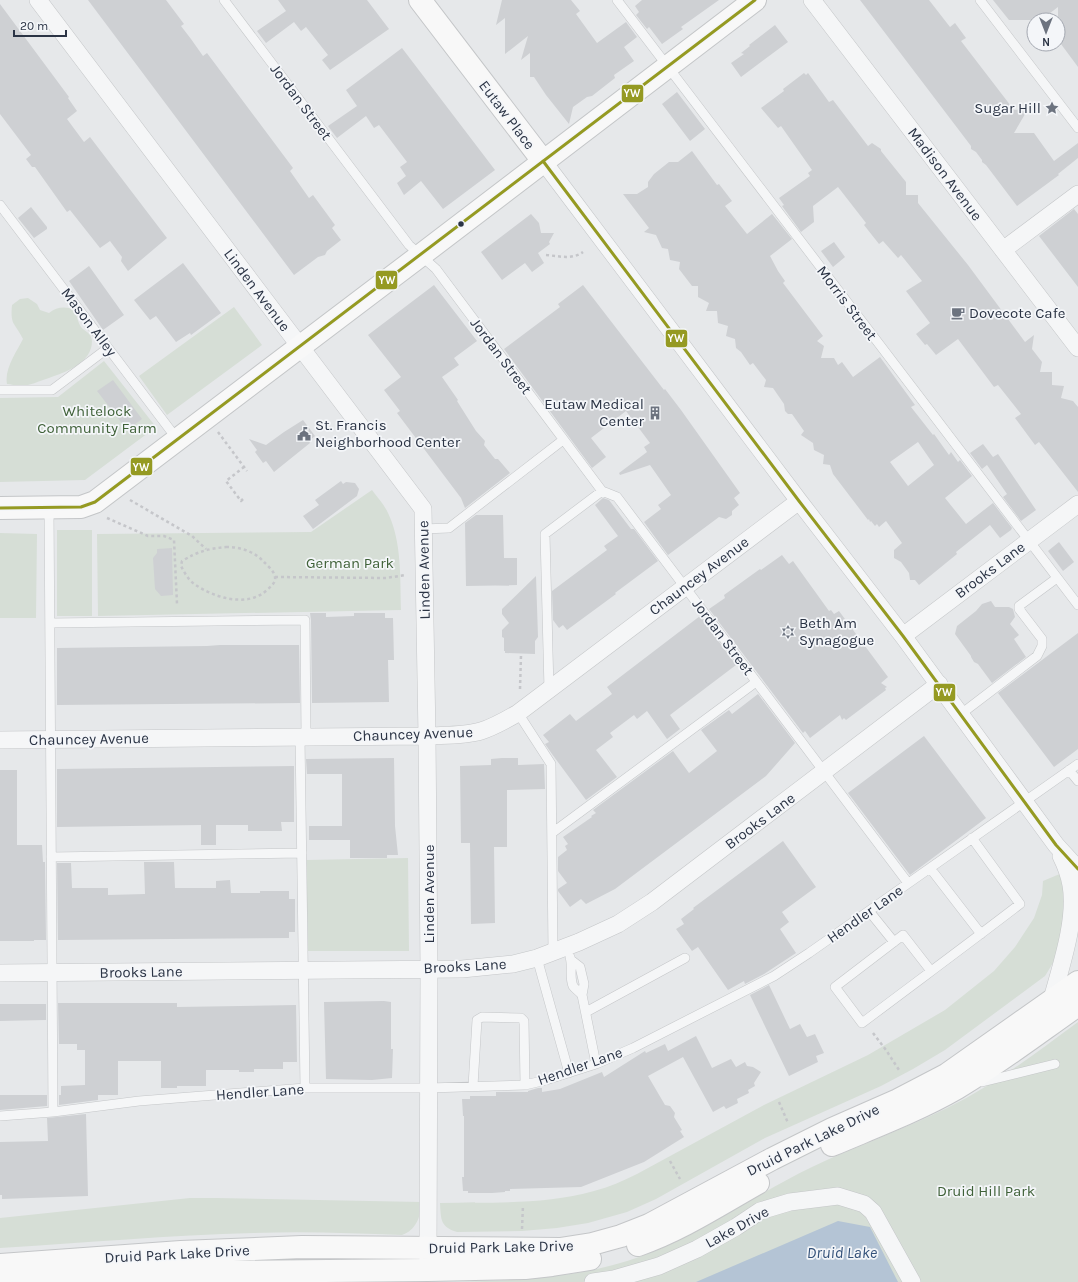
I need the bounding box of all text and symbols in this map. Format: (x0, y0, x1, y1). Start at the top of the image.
scale bar (14, 12, 66, 38)
north arrow (1026, 12, 1066, 52)
text: 20 m (20, 19, 48, 33)
text: N (1042, 35, 1050, 48)
street label: Jordan Street (267, 60, 336, 144)
street label: Eutaw Place (475, 77, 539, 153)
line badge: YW (621, 84, 644, 103)
text: YW (624, 87, 641, 100)
place label: Sugar Hill (974, 99, 1041, 117)
place icon: Sugar Hill (1044, 100, 1060, 116)
street label: Madison Avenue (904, 124, 986, 224)
unlabelled marker (456, 219, 466, 229)
street label: Linden Avenue (220, 245, 294, 335)
street label: Morris Street (813, 262, 881, 344)
line badge: YW (375, 270, 398, 290)
text: YW (379, 274, 396, 287)
street label: Mason Alley (57, 284, 121, 360)
place label: Dovecote Cafe (969, 304, 1065, 322)
cafe icon: Dovecote Cafe (950, 305, 966, 321)
street label: Jordan Street (467, 314, 536, 398)
line badge: YW (665, 329, 688, 348)
text: YW (668, 332, 685, 345)
place label: Eutaw Medical Center (544, 395, 645, 430)
park label: Whitelock Community Farm (37, 402, 157, 437)
building icon: Eutaw Medical Center (647, 405, 663, 421)
place label: St. Francis Neighborhood Center (315, 416, 461, 451)
public building icon: St. Francis Neighborhood Center (296, 426, 312, 442)
line badge: YW (130, 457, 153, 476)
text: YW (133, 461, 150, 474)
street label: Linden Avenue (414, 520, 434, 620)
street label: Chauncey Avenue (646, 533, 752, 619)
street label: Brooks Lane (951, 538, 1029, 602)
park label: German Park (306, 554, 394, 572)
street label: Jordan Street (689, 595, 758, 679)
place label: Beth Am Synagogue (799, 614, 874, 649)
synagogue icon: Beth Am Synagogue (780, 624, 796, 640)
line badge: YW (933, 683, 956, 702)
text: YW (936, 686, 953, 699)
street label: Chauncey Avenue (353, 723, 473, 745)
street label: Chauncey Avenue (29, 729, 149, 749)
street label: Brooks Lane (721, 789, 799, 853)
street label: Linden Avenue (420, 844, 438, 944)
street label: Hendler Lane (824, 881, 906, 947)
street label: Brooks Lane (423, 955, 507, 977)
street label: Brooks Lane (99, 962, 183, 982)
street label: Hendler Lane (535, 1043, 625, 1089)
street label: Hendler Lane (215, 1080, 305, 1104)
street label: Druid Park Lake Drive (744, 1100, 882, 1180)
park label: Druid Hill Park (937, 1182, 1035, 1200)
street label: Lake Drive (702, 1202, 772, 1252)
street label: Druid Park Lake Drive (428, 1237, 574, 1257)
street label: Druid Park Lake Drive (104, 1241, 250, 1267)
water label: Druid Lake (807, 1243, 878, 1262)

